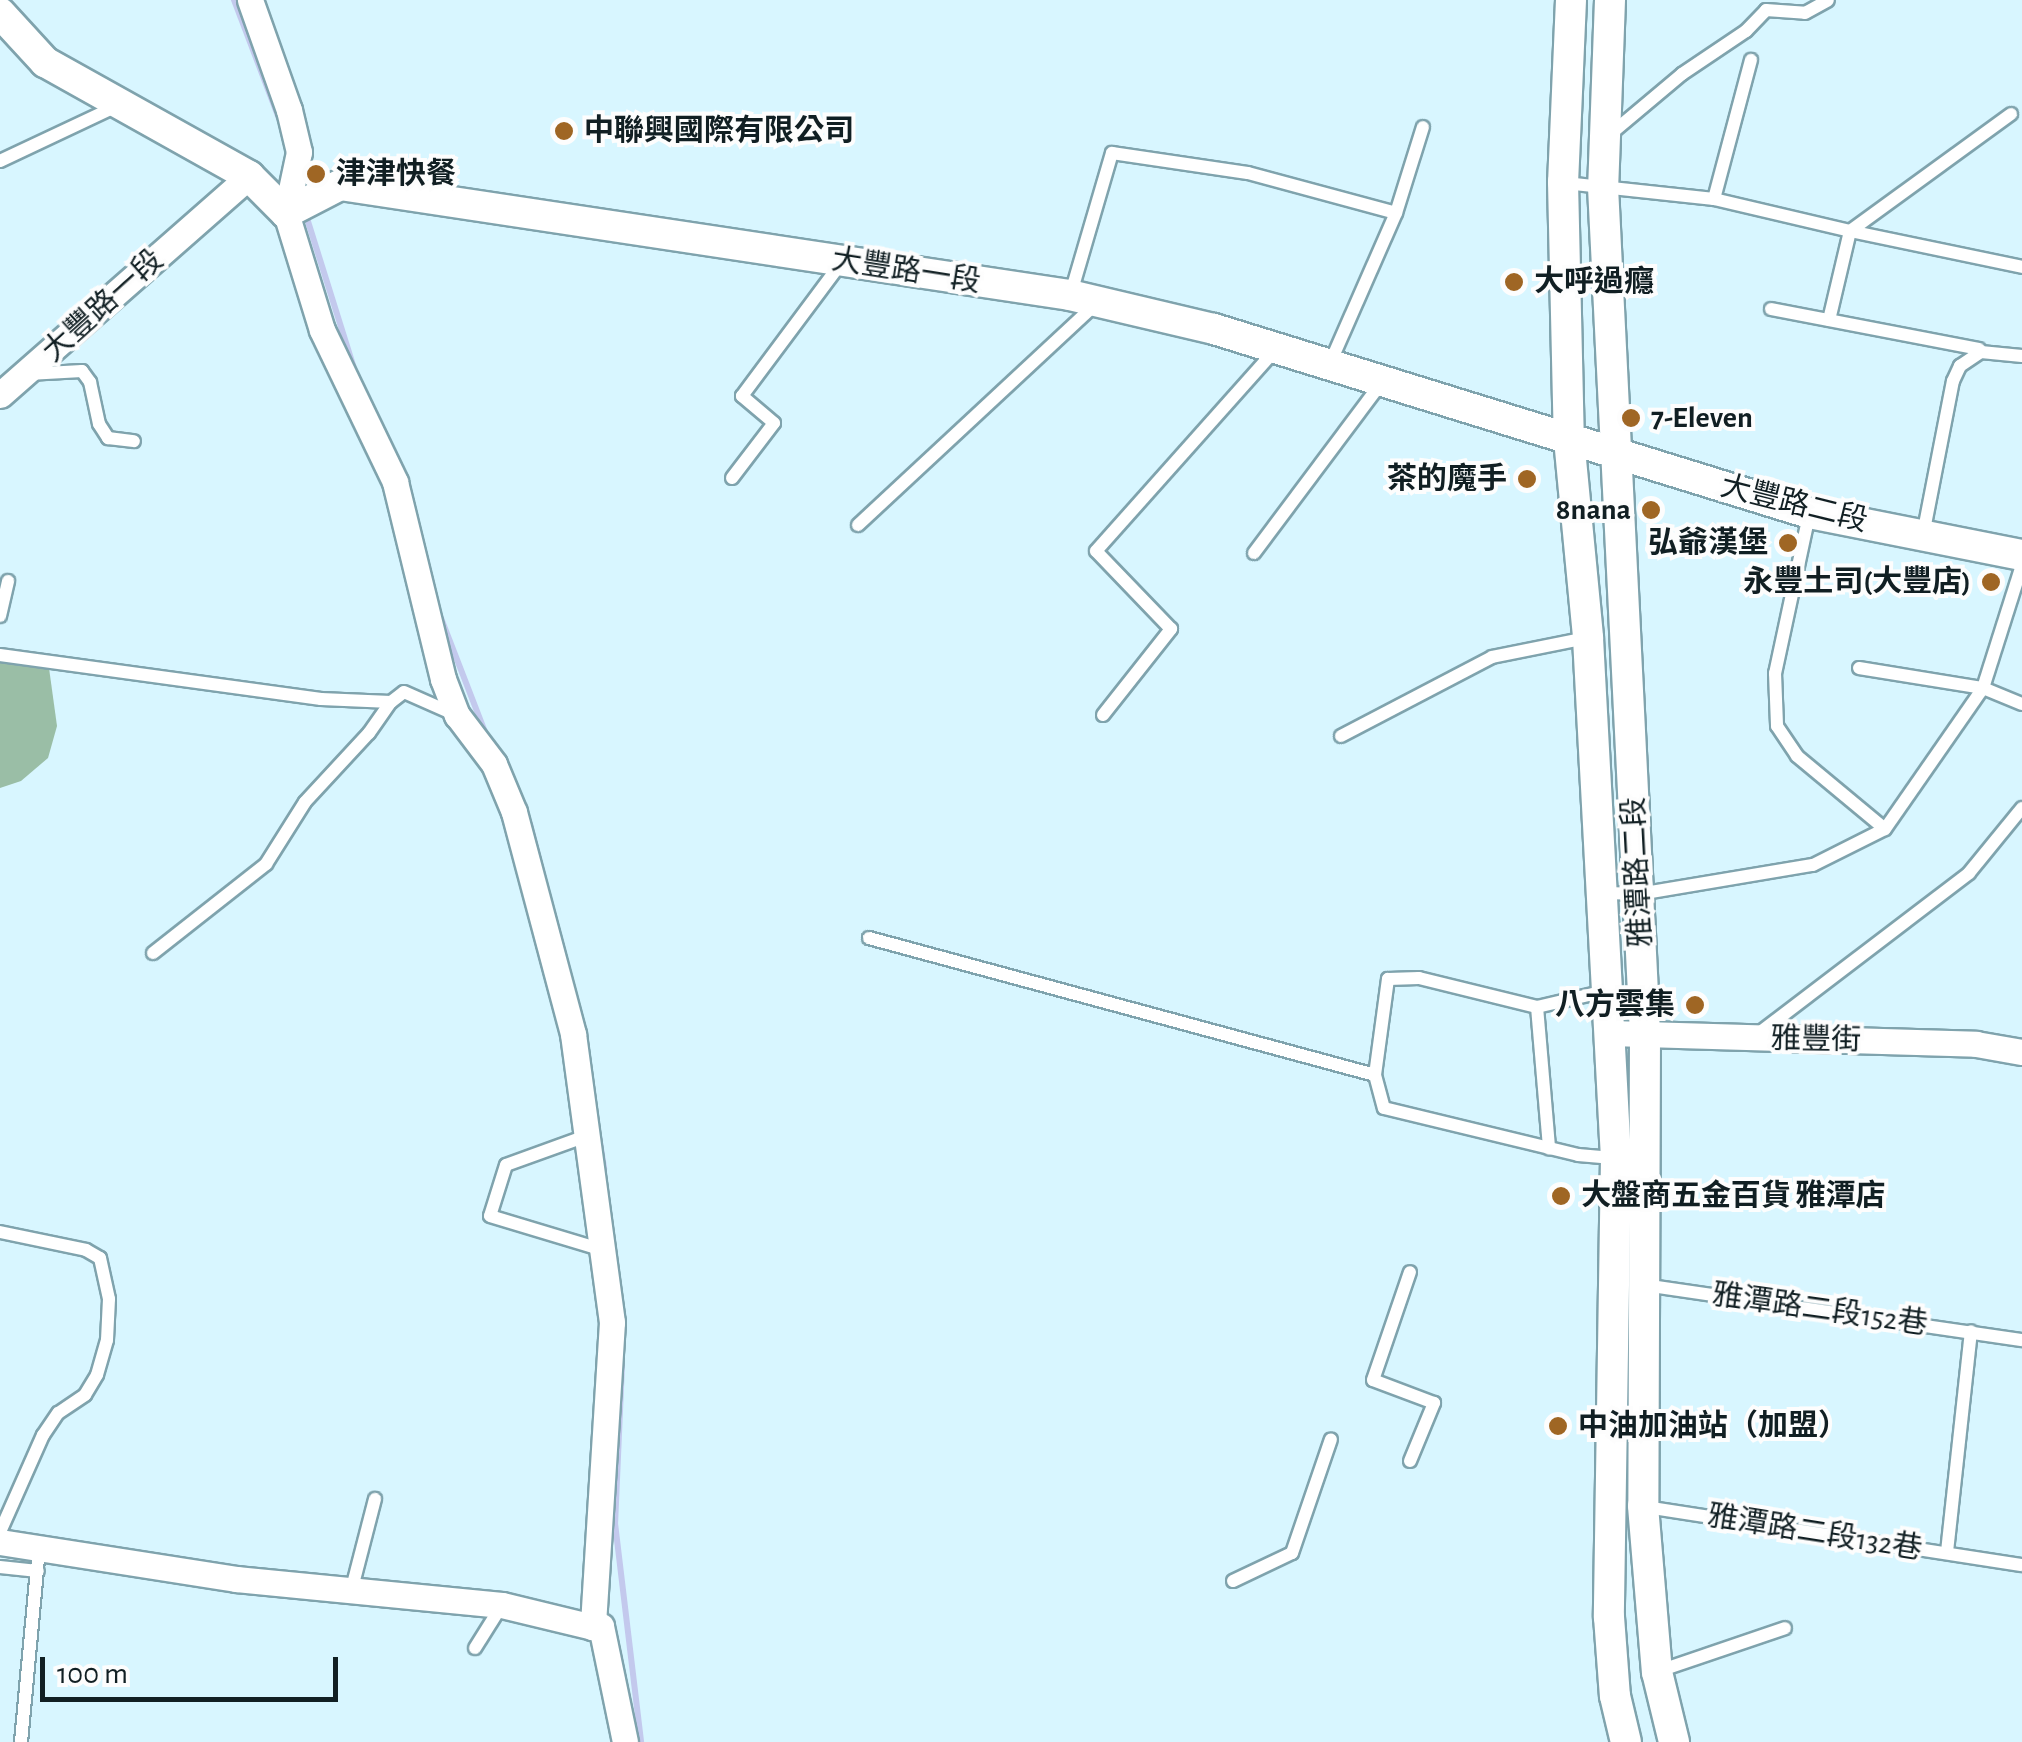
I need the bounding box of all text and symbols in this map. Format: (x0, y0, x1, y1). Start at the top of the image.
place label: 中聯興國際有限公司 (584, 113, 854, 149)
marker: 中聯興國際有限公司 (553, 120, 575, 142)
place label: 津津快餐 (336, 156, 456, 192)
marker: 津津快餐 (305, 163, 327, 185)
street label: 大豐路一段 (829, 241, 983, 301)
street label: 大豐路一段 (35, 242, 171, 370)
place label: 大呼過癮 (1534, 264, 1654, 300)
marker: 大呼過癮 (1503, 271, 1525, 293)
place label: 7-Eleven (1651, 400, 1753, 436)
marker: 7-Eleven (1620, 407, 1642, 429)
place label: 茶的魔手 (1387, 461, 1507, 497)
marker: 茶的魔手 (1516, 468, 1538, 490)
street label: 大豐路二段 (1717, 468, 1871, 540)
place label: 8nana (1556, 492, 1631, 528)
marker: 8nana (1640, 499, 1662, 521)
place label: 弘爺漢堡 (1648, 525, 1768, 561)
marker: 弘爺漢堡 (1777, 532, 1799, 554)
place label: 永豐土司(大豐店) (1743, 564, 1971, 600)
marker: 永豐土司(大豐店) (1980, 571, 2002, 593)
street label: 雅潭路二段 (1616, 796, 1660, 948)
place label: 八方雲集 (1555, 987, 1675, 1023)
marker: 八方雲集 (1684, 994, 1706, 1016)
street label: 雅豐街 (1771, 1021, 1861, 1059)
place label: 大盤商五金百貨 雅潭店 (1581, 1178, 1886, 1214)
marker: 大盤商五金百貨 雅潭店 (1550, 1185, 1572, 1207)
street label: 雅潭路二段152巷 (1710, 1277, 1930, 1343)
place label: 中油加油站（加盟） (1578, 1408, 1848, 1444)
marker: 中油加油站（加盟） (1547, 1415, 1569, 1437)
street label: 雅潭路二段132巷 (1705, 1498, 1925, 1568)
scale bar (45, 1637, 342, 1699)
text: 100 m (57, 1659, 128, 1689)

